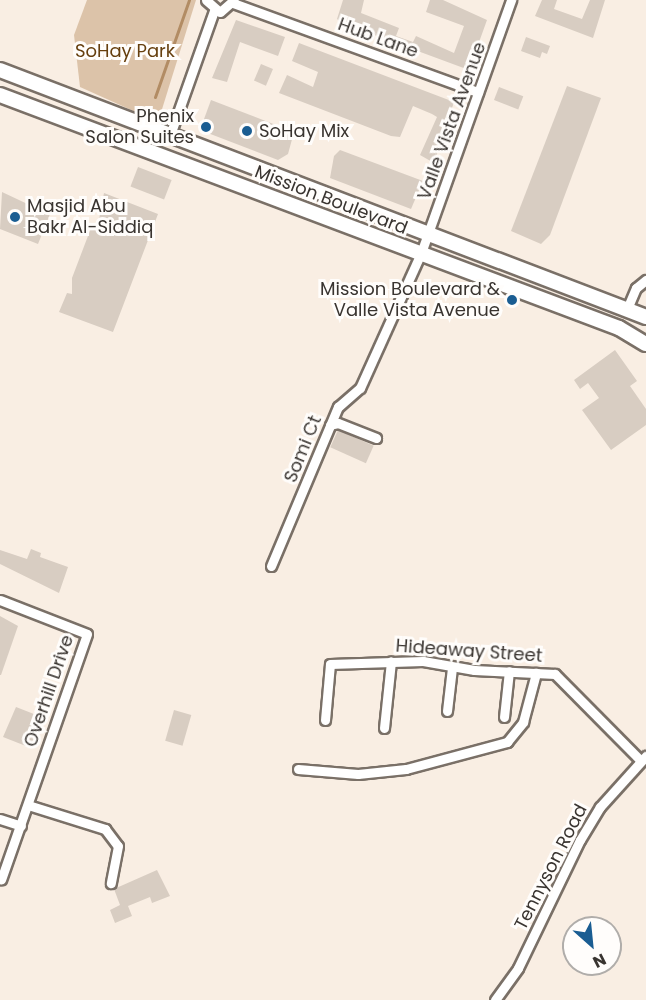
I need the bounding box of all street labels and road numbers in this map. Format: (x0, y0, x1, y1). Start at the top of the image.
street label: Hub Lane (335, 14, 421, 62)
street label: Valle Vista Avenue (413, 39, 491, 203)
street label: Mission Boulevard (252, 161, 410, 239)
street label: Somi Ct (280, 412, 326, 486)
street label: Overhill Drive (20, 632, 78, 750)
street label: Hideaway Street (395, 635, 543, 667)
street label: Tennyson Road (510, 801, 592, 933)

